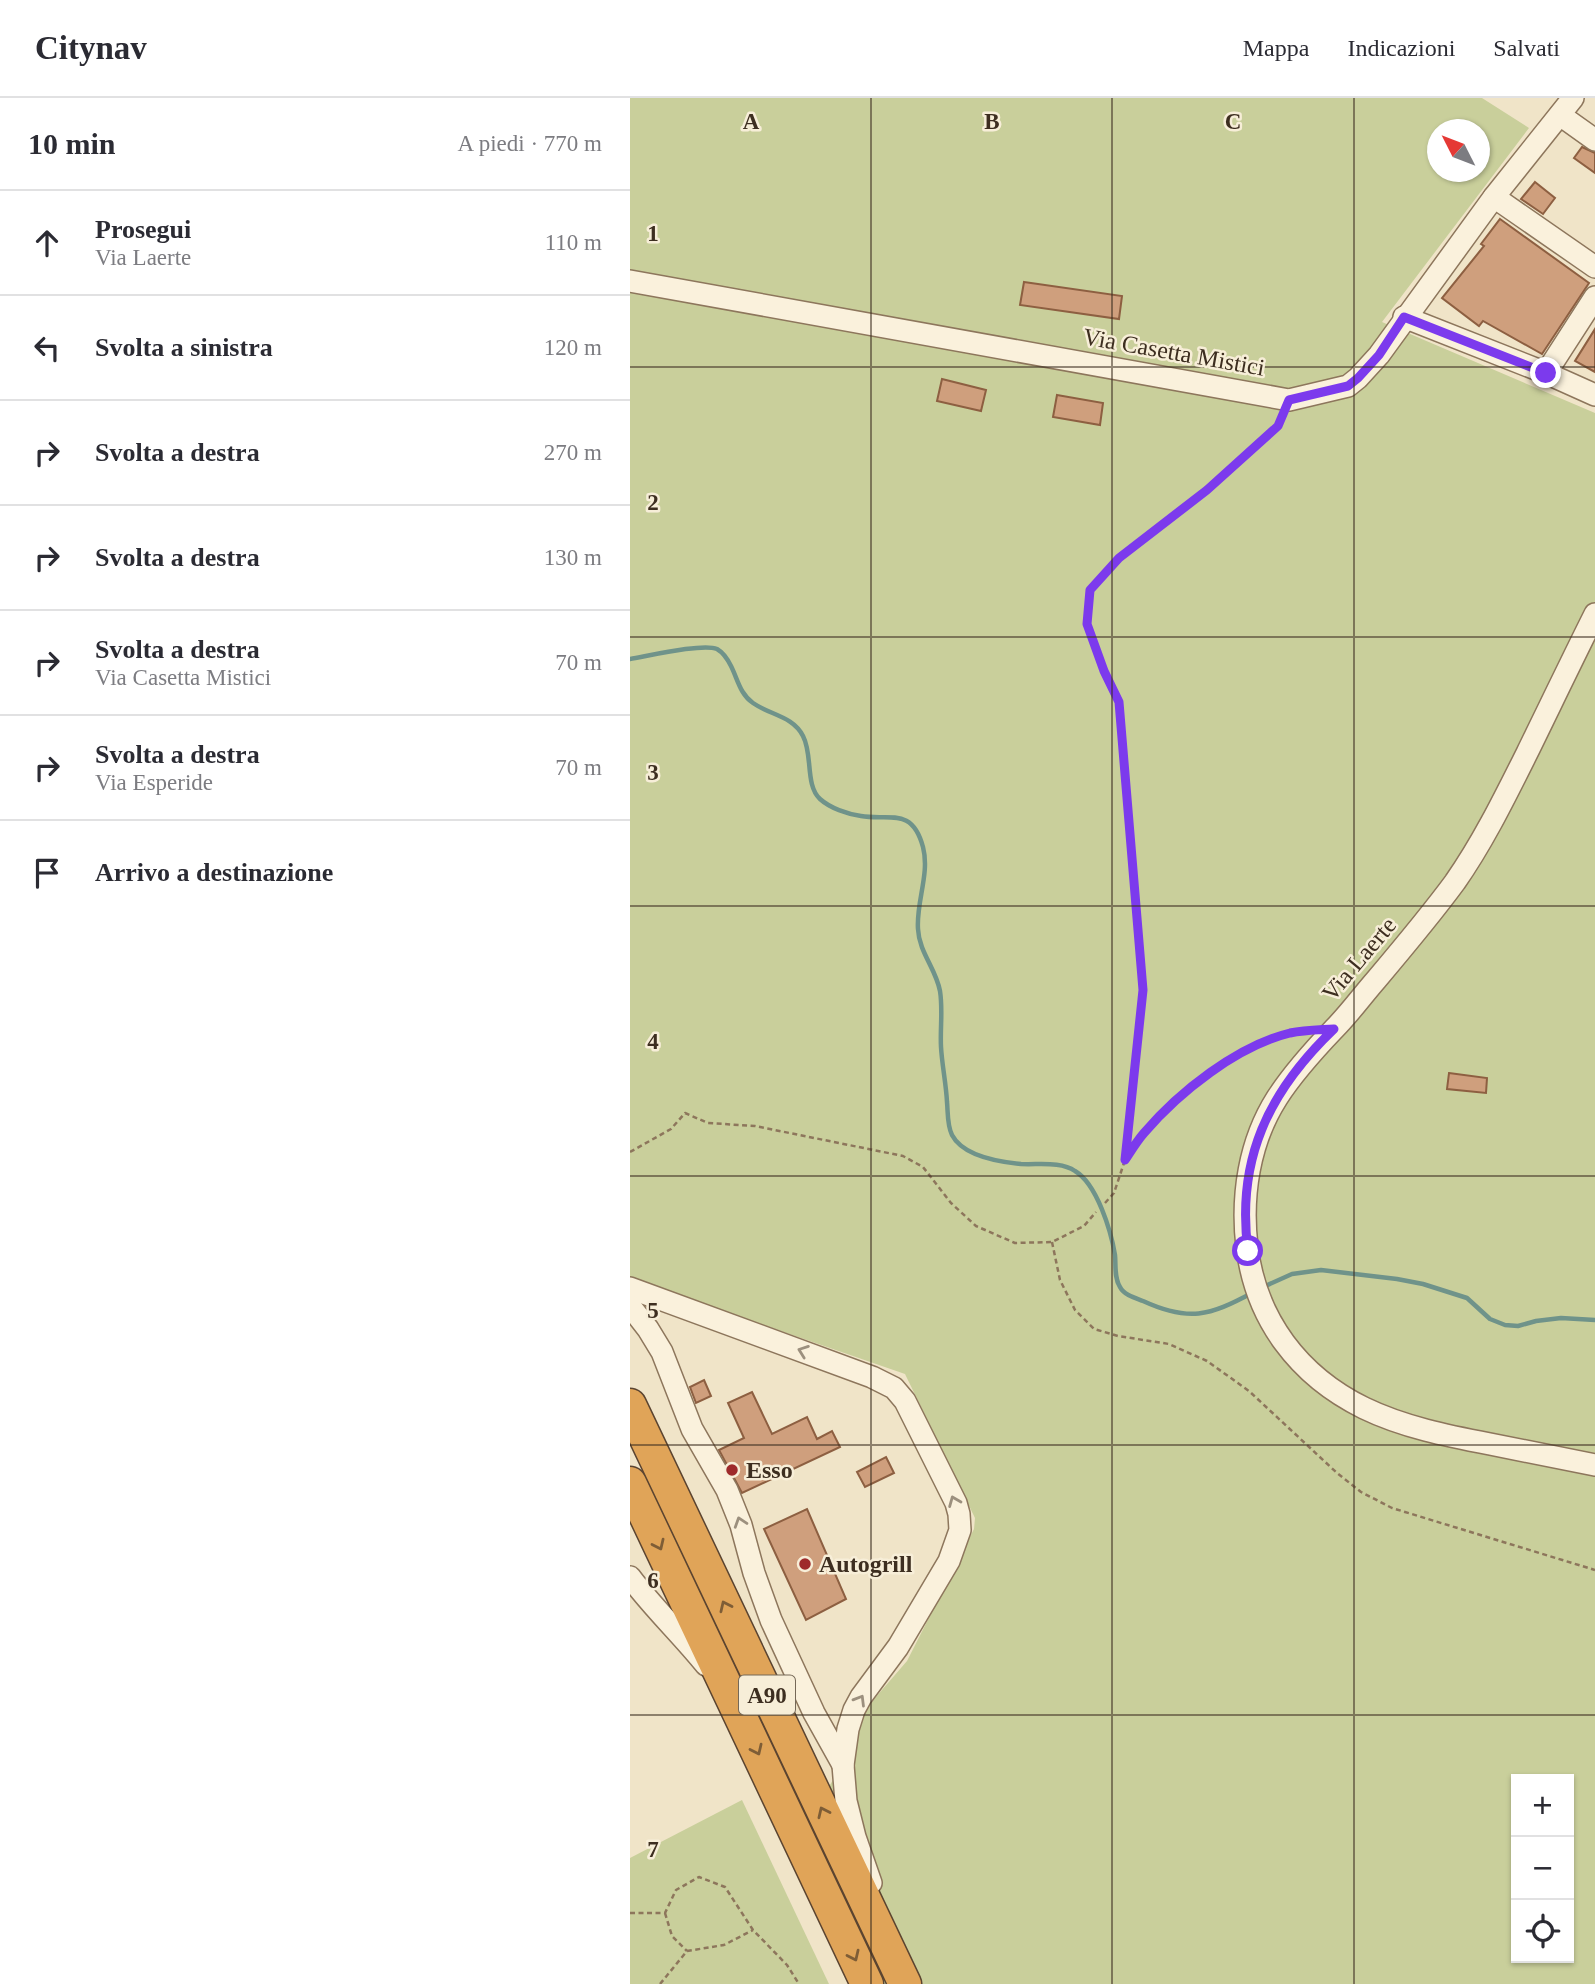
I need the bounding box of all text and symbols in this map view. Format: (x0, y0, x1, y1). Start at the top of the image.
text: Citynav (35, 30, 147, 66)
text: Mappa (1243, 35, 1309, 61)
text: Indicazioni (1347, 35, 1455, 61)
text: Salvati (1493, 35, 1560, 61)
text: A (743, 109, 760, 134)
text: B (984, 109, 1000, 134)
text: C (1225, 109, 1241, 134)
north arrow (1427, 119, 1490, 182)
text: 10 min (28, 127, 116, 160)
text: A piedi · 770 m (458, 131, 602, 156)
text: Prosegui (95, 215, 191, 244)
text: 1 (647, 221, 659, 246)
icon: ahead (28, 224, 66, 262)
text: 110 m (545, 230, 602, 255)
text: Via Laerte (95, 245, 191, 270)
street label: Via Casetta Mistici (1081, 323, 1267, 381)
icon: left (28, 329, 66, 367)
text: Svolta a sinistra (95, 333, 273, 362)
text: 120 m (544, 335, 602, 360)
route end (1530, 357, 1561, 388)
icon: right (28, 434, 66, 472)
text: Svolta a destra (95, 438, 260, 467)
text: 270 m (544, 440, 602, 465)
text: 2 (647, 490, 659, 515)
icon: right (28, 539, 66, 577)
text: Svolta a destra (95, 543, 260, 572)
text: 130 m (544, 545, 602, 570)
text: Svolta a destra (95, 635, 260, 664)
icon: right (28, 644, 66, 682)
text: 70 m (555, 650, 602, 675)
text: Via Casetta Mistici (95, 665, 271, 690)
text: Svolta a destra (95, 740, 260, 769)
icon: right (28, 749, 66, 787)
text: 70 m (555, 755, 602, 780)
text: 3 (647, 760, 659, 785)
text: Via Esperide (95, 770, 213, 795)
icon: arrive (28, 854, 66, 892)
text: Arrivo a destinazione (95, 858, 333, 887)
street label: Via Laerte (1317, 912, 1401, 1006)
text: 4 (647, 1029, 659, 1054)
route start (1232, 1235, 1263, 1266)
text: 5 (647, 1298, 659, 1323)
one-way arrow (797, 1345, 809, 1359)
place label: Esso (746, 1457, 793, 1483)
marker: Esso (724, 1462, 740, 1478)
one-way arrow (948, 1496, 962, 1509)
one-way arrow (734, 1517, 748, 1529)
one-way arrow (651, 1538, 665, 1550)
place label: Autogrill (819, 1551, 913, 1577)
marker: Autogrill (797, 1556, 813, 1572)
text: 6 (647, 1568, 659, 1593)
one-way arrow (719, 1601, 733, 1613)
road number: A90 (739, 1676, 795, 1714)
one-way arrow (852, 1694, 865, 1707)
one-way arrow (749, 1743, 763, 1756)
map controls (1511, 1774, 1574, 1963)
button: + (1511, 1774, 1574, 1837)
one-way arrow (817, 1807, 831, 1819)
text: 7 (647, 1837, 659, 1862)
button: − (1511, 1837, 1574, 1900)
button: locate (1511, 1900, 1574, 1963)
one-way arrow (846, 1949, 860, 1961)

